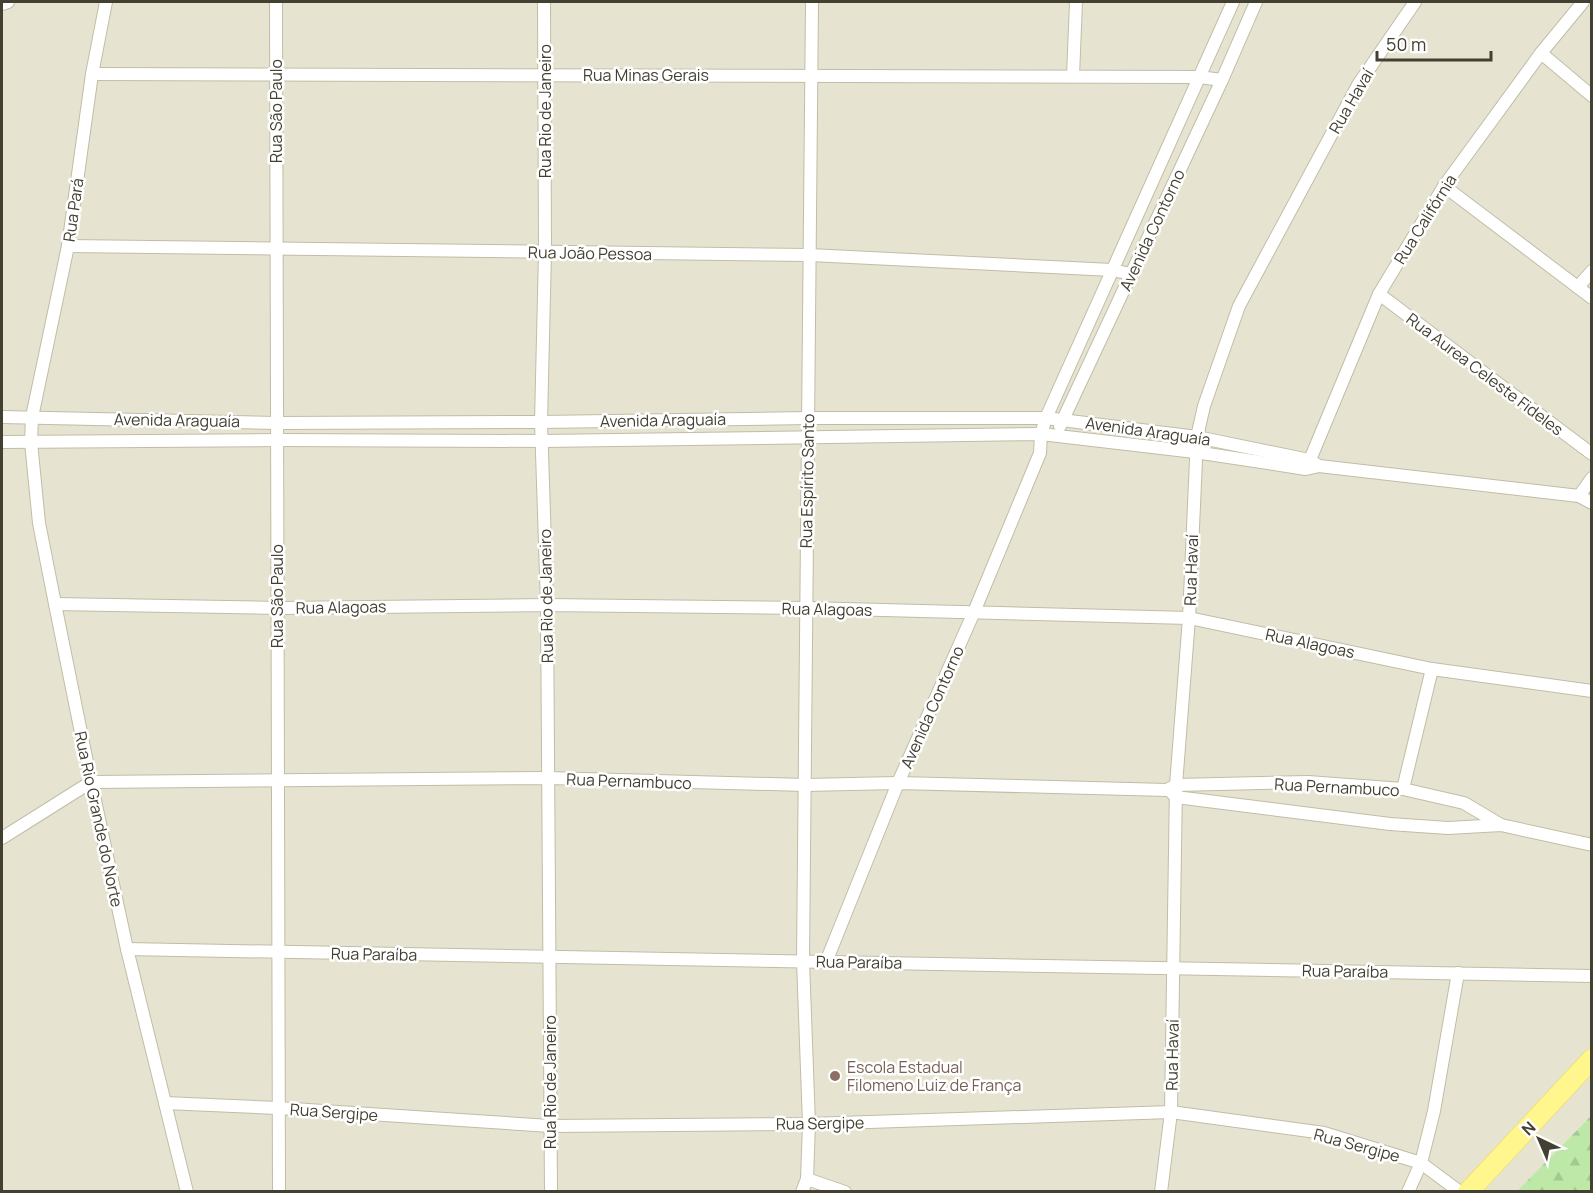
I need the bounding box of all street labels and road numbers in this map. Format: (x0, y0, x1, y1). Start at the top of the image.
street label: Rua Rio de Janeiro (534, 44, 556, 178)
street label: Rua São Paulo (265, 59, 287, 163)
street label: Rua Minas Gerais (583, 64, 709, 86)
street label: Rua Havaí (1324, 64, 1379, 137)
street label: Avenida Contorno (1114, 166, 1190, 294)
street label: Rua Califórnia (1389, 170, 1461, 268)
street label: Rua Pará (58, 177, 88, 243)
street label: Rua João Pessoa (528, 241, 652, 265)
street label: Rua Aurea Celeste Fideles (1402, 308, 1568, 440)
street label: Avenida Araguaía (114, 408, 240, 432)
street label: Avenida Araguaía (600, 408, 726, 432)
street label: Avenida Araguaía (1084, 411, 1212, 451)
street label: Rua Espírito Santo (795, 414, 819, 548)
street label: Rua Rio de Janeiro (534, 529, 558, 663)
street label: Rua Havaí (1179, 534, 1203, 606)
street label: Rua São Paulo (266, 544, 288, 648)
street label: Rua Alagoas (295, 595, 387, 619)
street label: Rua Alagoas (781, 597, 873, 621)
street label: Rua Alagoas (1263, 623, 1357, 663)
street label: Avenida Contorno (895, 642, 969, 772)
street label: Rua Rio Grande do Norte (70, 729, 128, 909)
street label: Rua Pernambuco (566, 768, 692, 794)
street label: Rua Pernambuco (1274, 773, 1400, 801)
street label: Rua Paraíba (331, 942, 417, 966)
street label: Rua Paraíba (816, 950, 902, 974)
street label: Rua Paraíba (1302, 959, 1388, 983)
street label: Rua Rio de Janeiro (539, 1015, 561, 1149)
street label: Rua Havaí (1160, 1019, 1184, 1091)
street label: Rua Sergipe (289, 1098, 379, 1126)
street label: Rua Sergipe (776, 1111, 864, 1135)
street label: Rua Sergipe (1311, 1123, 1403, 1167)

